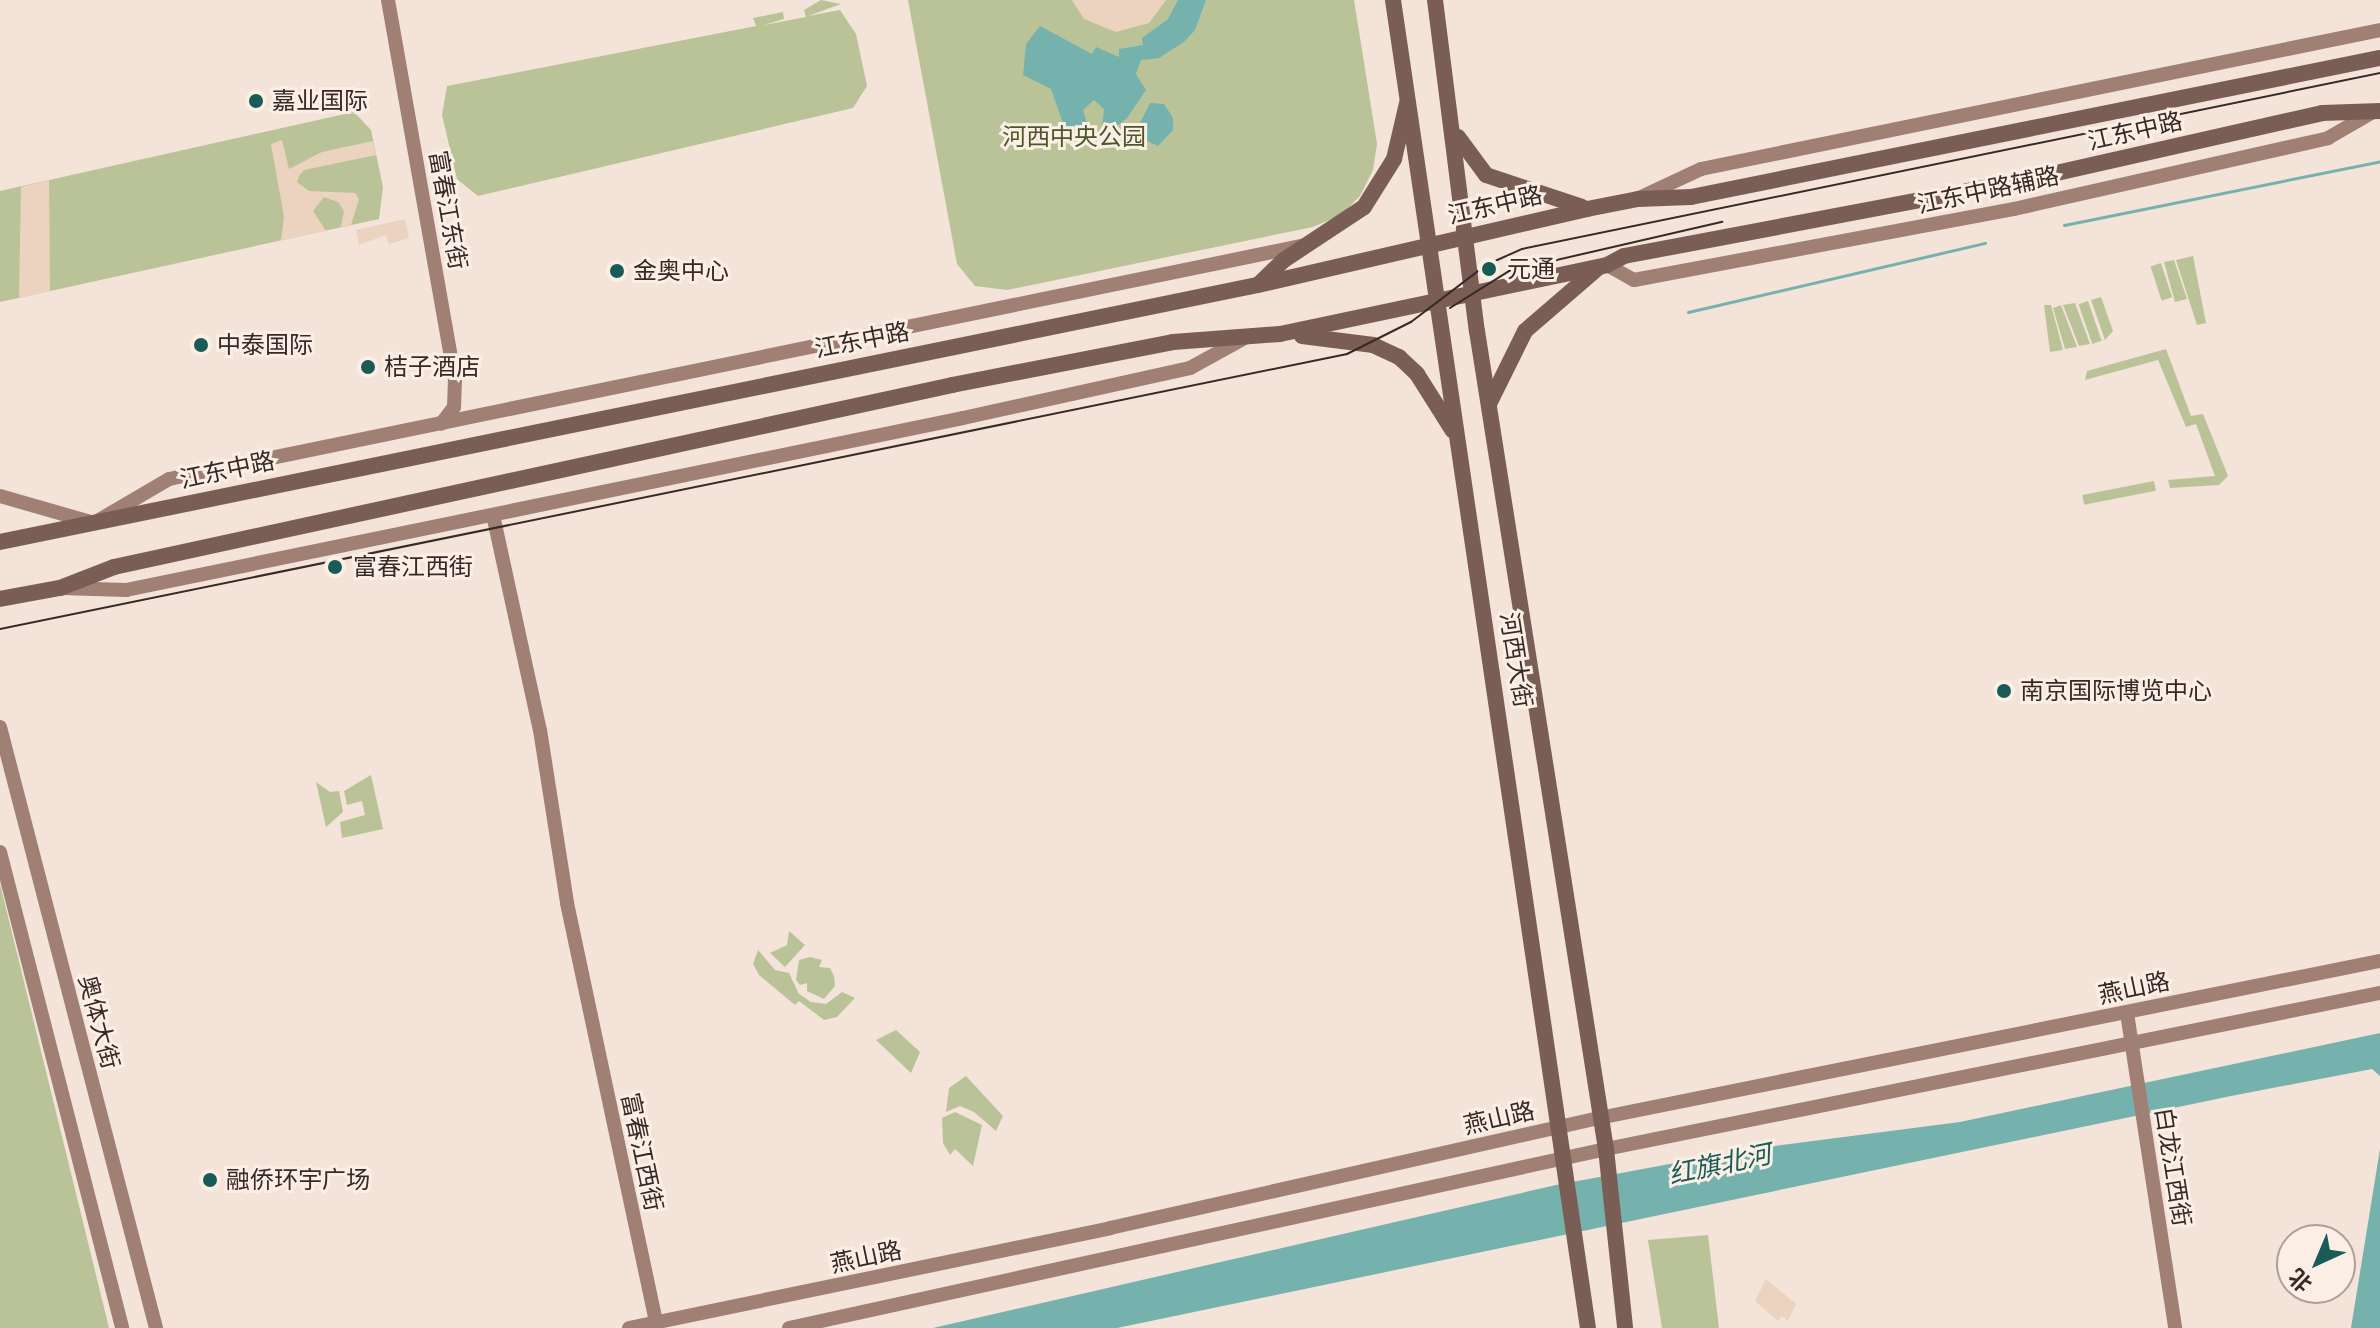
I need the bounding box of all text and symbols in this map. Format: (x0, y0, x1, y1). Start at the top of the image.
place label: 嘉业国际 (272, 87, 368, 115)
marker: 嘉业国际 (247, 92, 265, 110)
street label: 江东中路 (2085, 106, 2185, 156)
park label: 河西中央公园 (1002, 123, 1146, 151)
street label: 富春江东街 (423, 148, 473, 272)
street label: 江东中路辅路 (1915, 161, 2061, 219)
street label: 江东中路 (1445, 180, 1545, 230)
place label: 元通 (1507, 255, 1555, 283)
place label: 金奥中心 (633, 257, 729, 285)
marker: 元通 (1478, 258, 1500, 280)
marker: 金奥中心 (608, 262, 626, 280)
street label: 江东中路 (812, 317, 912, 363)
place label: 中泰国际 (217, 331, 313, 359)
marker: 中泰国际 (192, 336, 210, 354)
place label: 桔子酒店 (384, 353, 480, 381)
marker: 桔子酒店 (359, 358, 377, 376)
street label: 江东中路 (177, 446, 277, 494)
place label: 富春江西街 (353, 553, 473, 581)
marker: 富春江西街 (324, 556, 346, 578)
street label: 河西大街 (1494, 610, 1538, 710)
place label: 南京国际博览中心 (2020, 677, 2212, 705)
marker: 南京国际博览中心 (1995, 682, 2013, 700)
street label: 燕山路 (2096, 966, 2172, 1010)
street label: 奥体大街 (73, 972, 125, 1072)
street label: 富春江西街 (615, 1090, 669, 1214)
street label: 燕山路 (1461, 1096, 1537, 1140)
street label: 白龙江西街 (2149, 1105, 2197, 1229)
water label: 红旗北河 (1666, 1139, 1774, 1191)
place label: 融侨环宇广场 (226, 1166, 370, 1194)
marker: 融侨环宇广场 (201, 1171, 219, 1189)
north arrow (2276, 1224, 2356, 1304)
street label: 燕山路 (828, 1235, 904, 1279)
text: 北 (2282, 1261, 2319, 1299)

